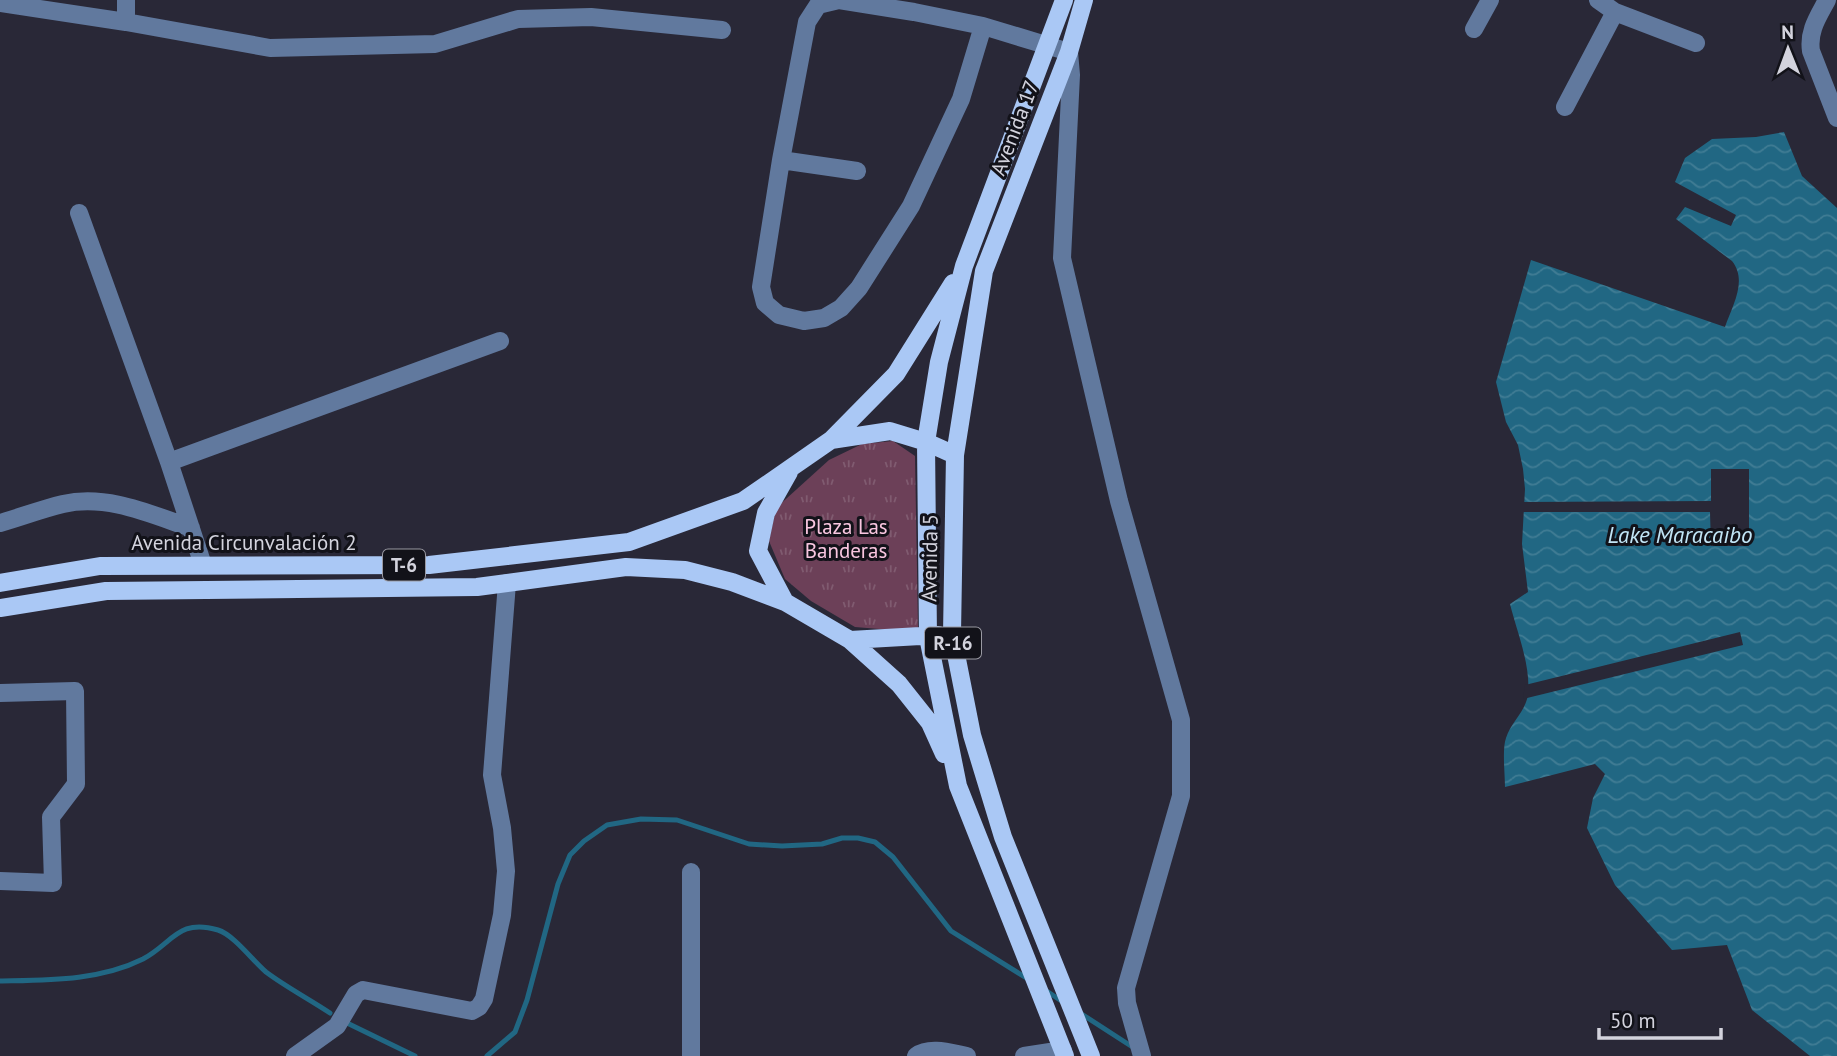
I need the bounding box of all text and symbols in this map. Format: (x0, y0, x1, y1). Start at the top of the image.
north arrow (1753, 14, 1823, 84)
text: N (1781, 20, 1794, 44)
street label: Avenida 17 (984, 77, 1045, 179)
park label: Plaza Las Banderas (804, 513, 888, 564)
street label: Avenida 5 (915, 514, 944, 602)
water label: Lake Maracaibo (1607, 520, 1753, 549)
street label: Avenida Circunvalación 2 (131, 529, 357, 556)
road number: T-6 (383, 550, 425, 580)
road number: R-16 (925, 628, 981, 658)
scale bar (1599, 996, 1722, 1040)
text: 50 m (1610, 1007, 1656, 1034)

